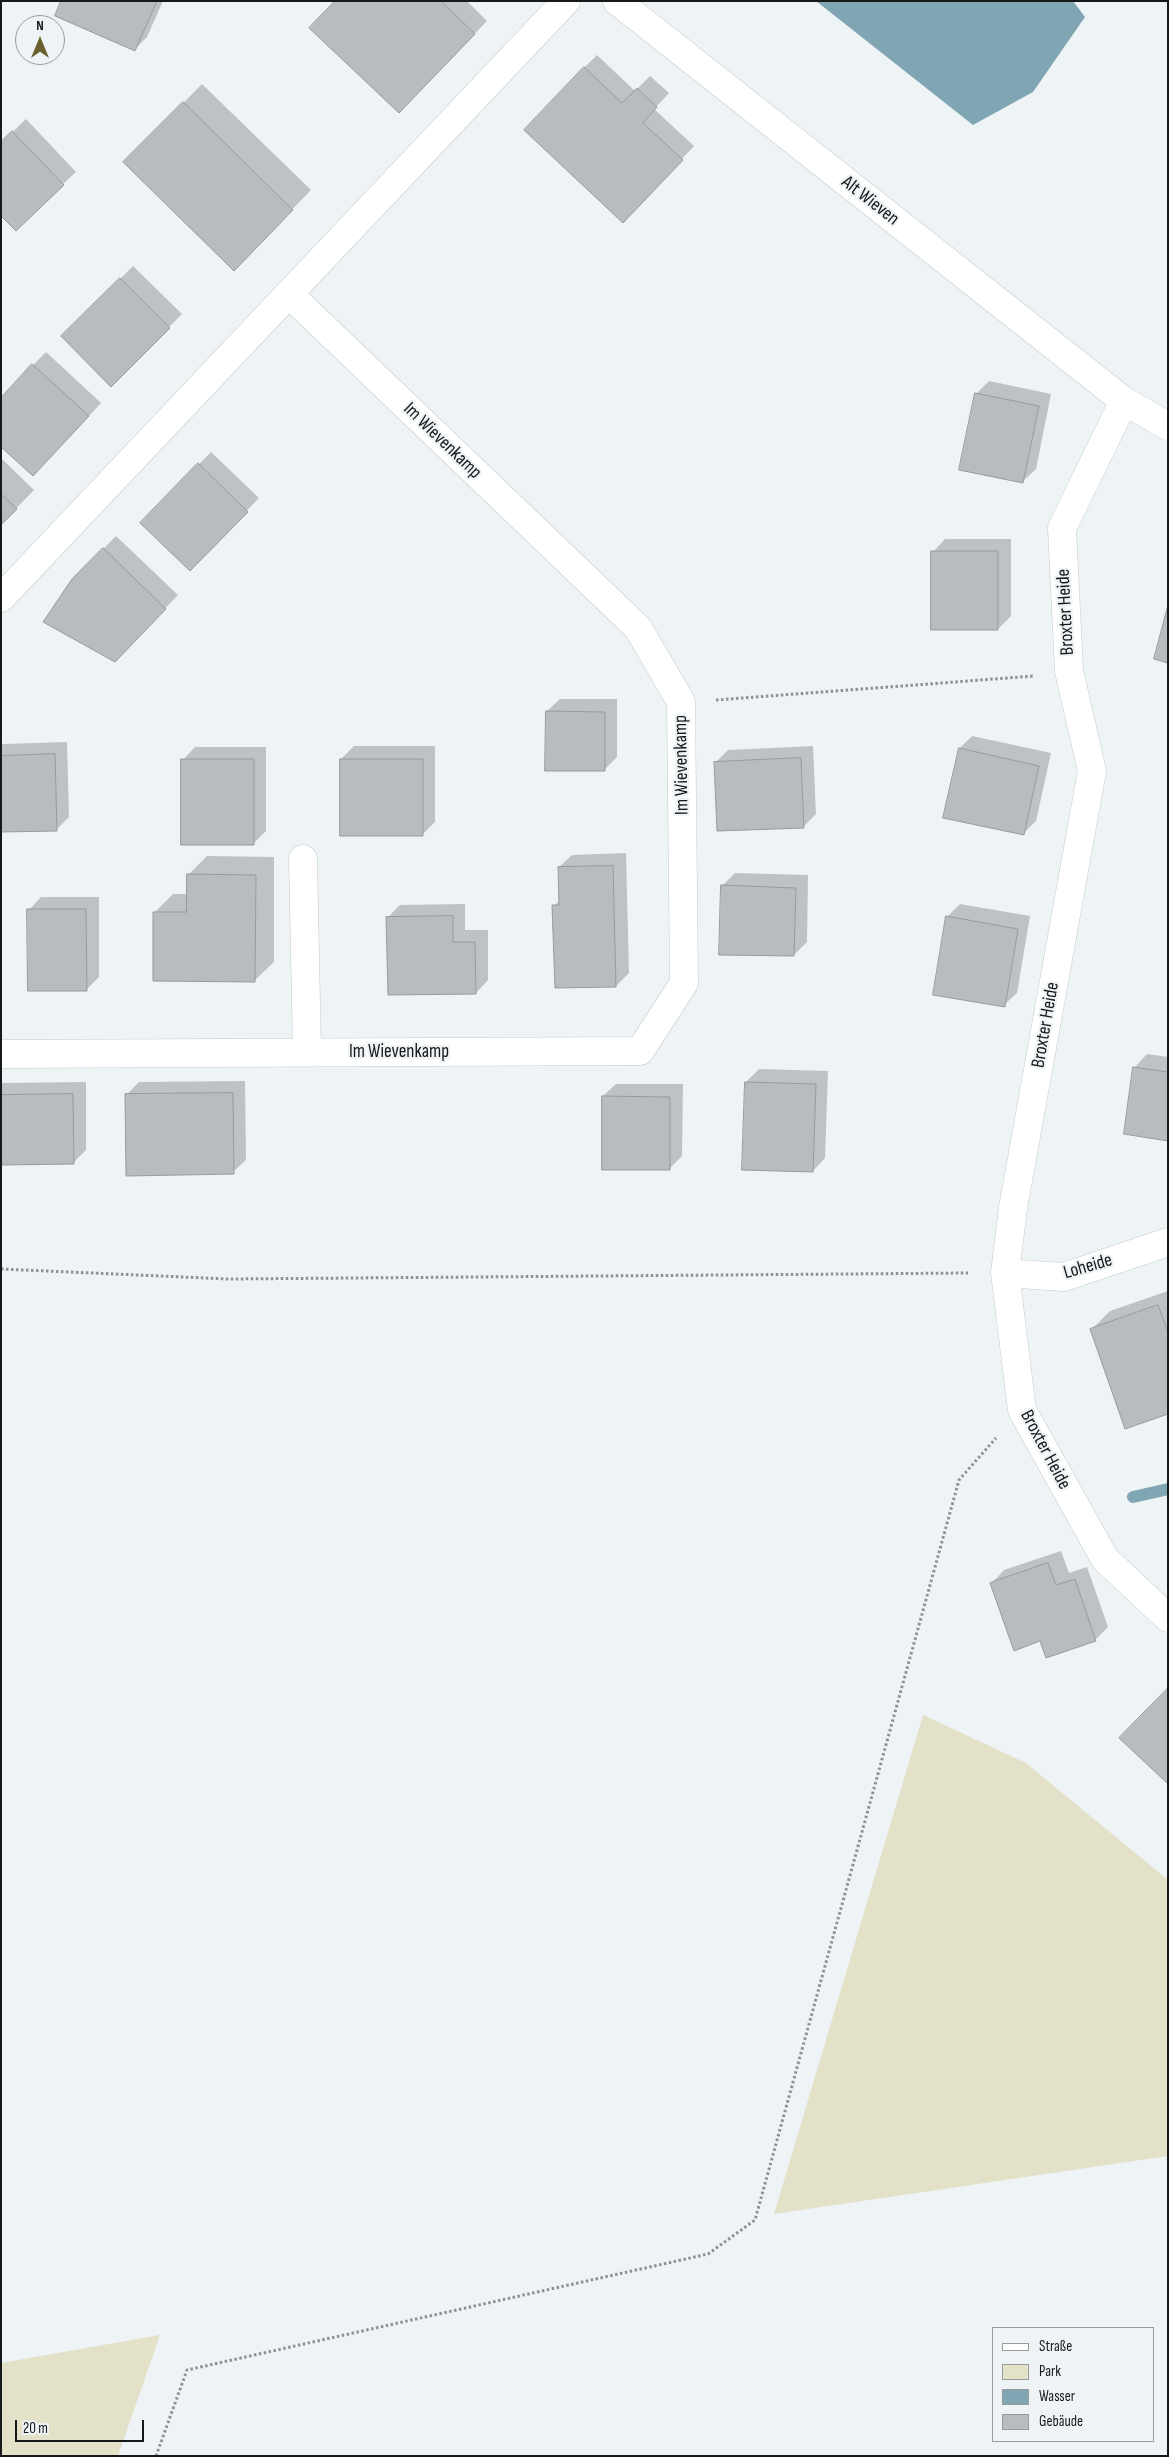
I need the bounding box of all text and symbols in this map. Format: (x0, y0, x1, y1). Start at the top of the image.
north arrow (15, 15, 65, 65)
text: N (36, 17, 44, 34)
street label: Alt Wieven (837, 171, 903, 231)
street label: Im Wievenkamp (398, 398, 486, 484)
street label: Broxter Heide (1052, 568, 1080, 656)
street label: Im Wievenkamp (670, 715, 694, 815)
street label: Broxter Heide (1027, 980, 1065, 1070)
street label: Im Wievenkamp (349, 1041, 449, 1063)
street label: Loheide (1061, 1249, 1115, 1285)
street label: Broxter Heide (1015, 1406, 1075, 1494)
legend (992, 2327, 1154, 2442)
text: Straße (1039, 2337, 1072, 2356)
text: Park (1039, 2362, 1061, 2381)
text: Wasser (1039, 2387, 1075, 2406)
scale bar (18, 2410, 146, 2442)
text: Gebäude (1039, 2412, 1083, 2431)
text: 20 m (23, 2419, 48, 2438)

